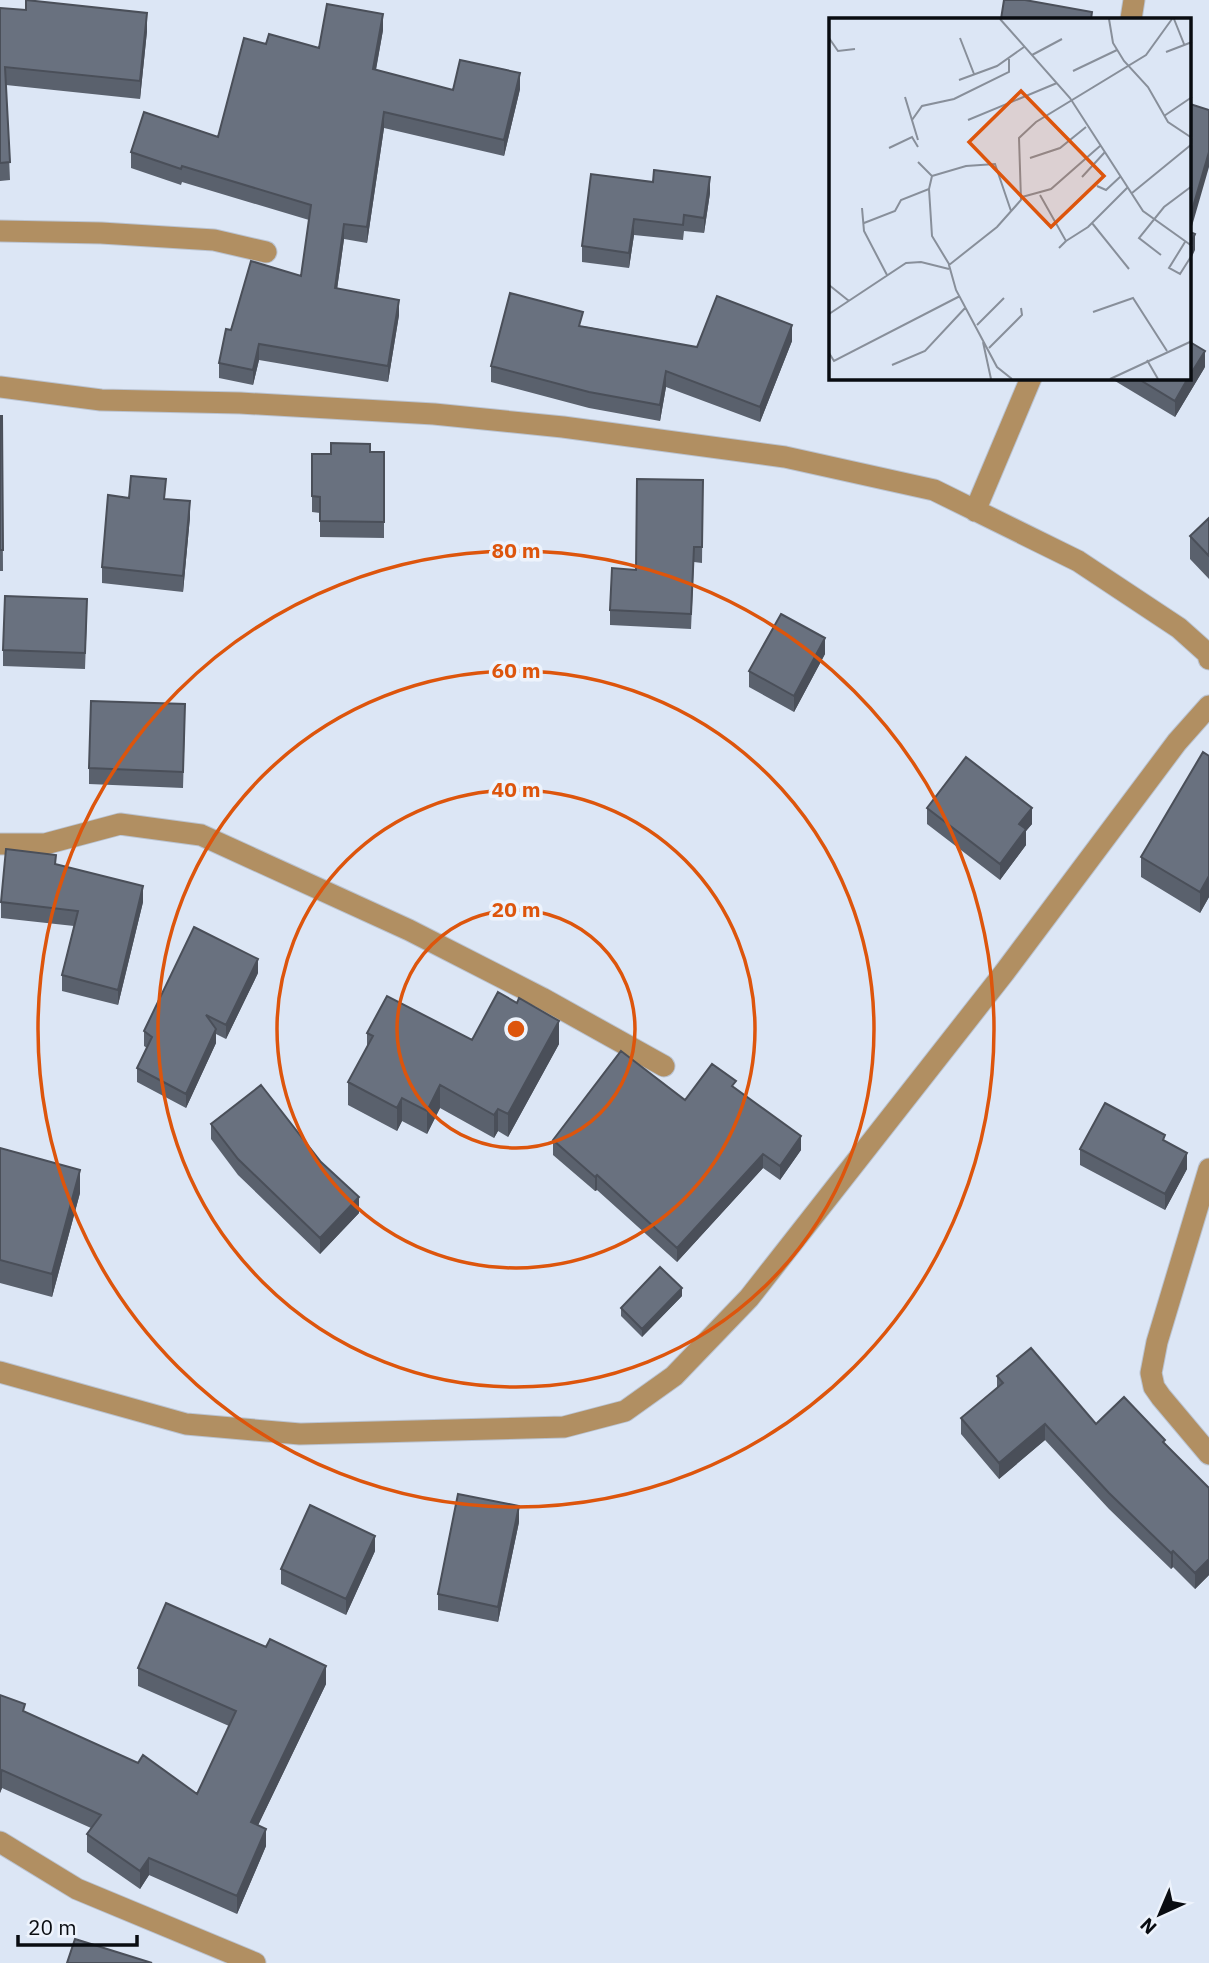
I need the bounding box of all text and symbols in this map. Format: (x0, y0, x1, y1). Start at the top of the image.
inset map (829, 18, 1192, 380)
text: 80 m (492, 536, 540, 564)
text: 60 m (492, 656, 540, 684)
text: 40 m (492, 775, 540, 803)
text: 20 m (492, 895, 540, 923)
centre of rings (504, 1017, 528, 1041)
north arrow (1125, 1879, 1195, 1949)
scale bar (18, 1904, 136, 1948)
text: 20 m (28, 1913, 77, 1941)
text: N (1135, 1913, 1161, 1940)

